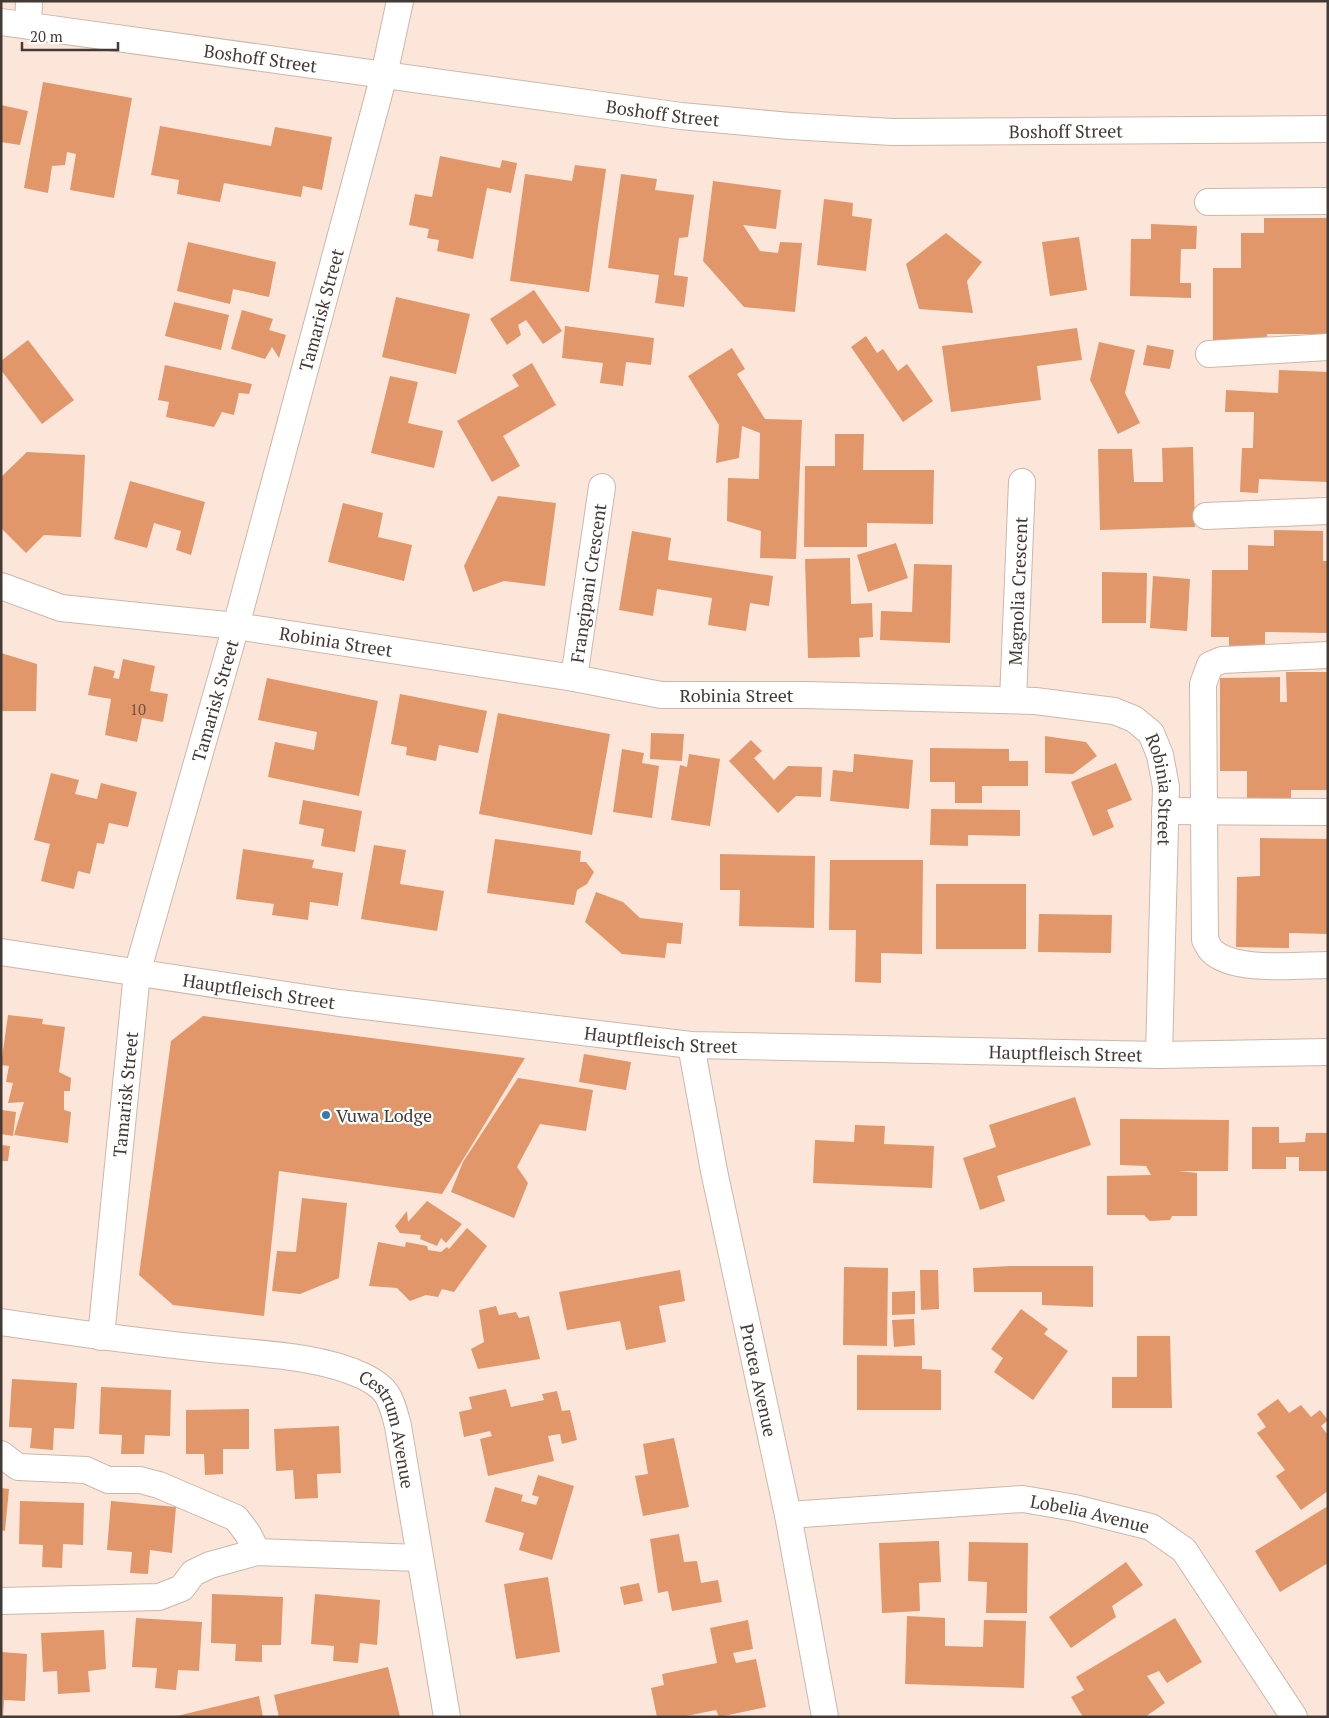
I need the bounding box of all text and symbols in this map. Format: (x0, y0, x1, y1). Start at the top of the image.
scale bar (22, 20, 119, 52)
text: 20 m (30, 26, 63, 46)
street label: Boshoff Street (202, 38, 319, 78)
street label: Boshoff Street (605, 94, 721, 132)
street label: Boshoff Street (1009, 118, 1123, 143)
street label: Tamarisk Street (293, 245, 349, 374)
street label: Frangipani Crescent (564, 501, 612, 664)
street label: Magnolia Crescent (1002, 516, 1033, 666)
street label: Robinia Street (278, 621, 394, 662)
street label: Tamarisk Street (186, 636, 244, 765)
street label: Robinia Street (680, 683, 794, 707)
house number: 10 (130, 699, 146, 719)
street label: Robinia Street (1140, 730, 1178, 847)
street label: Hauptfleisch Street (181, 968, 337, 1014)
street label: Hauptfleisch Street (583, 1020, 738, 1058)
street label: Tamarisk Street (107, 1030, 143, 1158)
street label: Hauptfleisch Street (988, 1039, 1143, 1067)
place label: Vuwa Lodge (336, 1103, 432, 1127)
marker: Vuwa Lodge (320, 1109, 332, 1121)
street label: Protea Avenue (735, 1321, 783, 1439)
street label: Cestrum Avenue (355, 1364, 420, 1490)
street label: Lobelia Avenue (1028, 1488, 1152, 1538)

